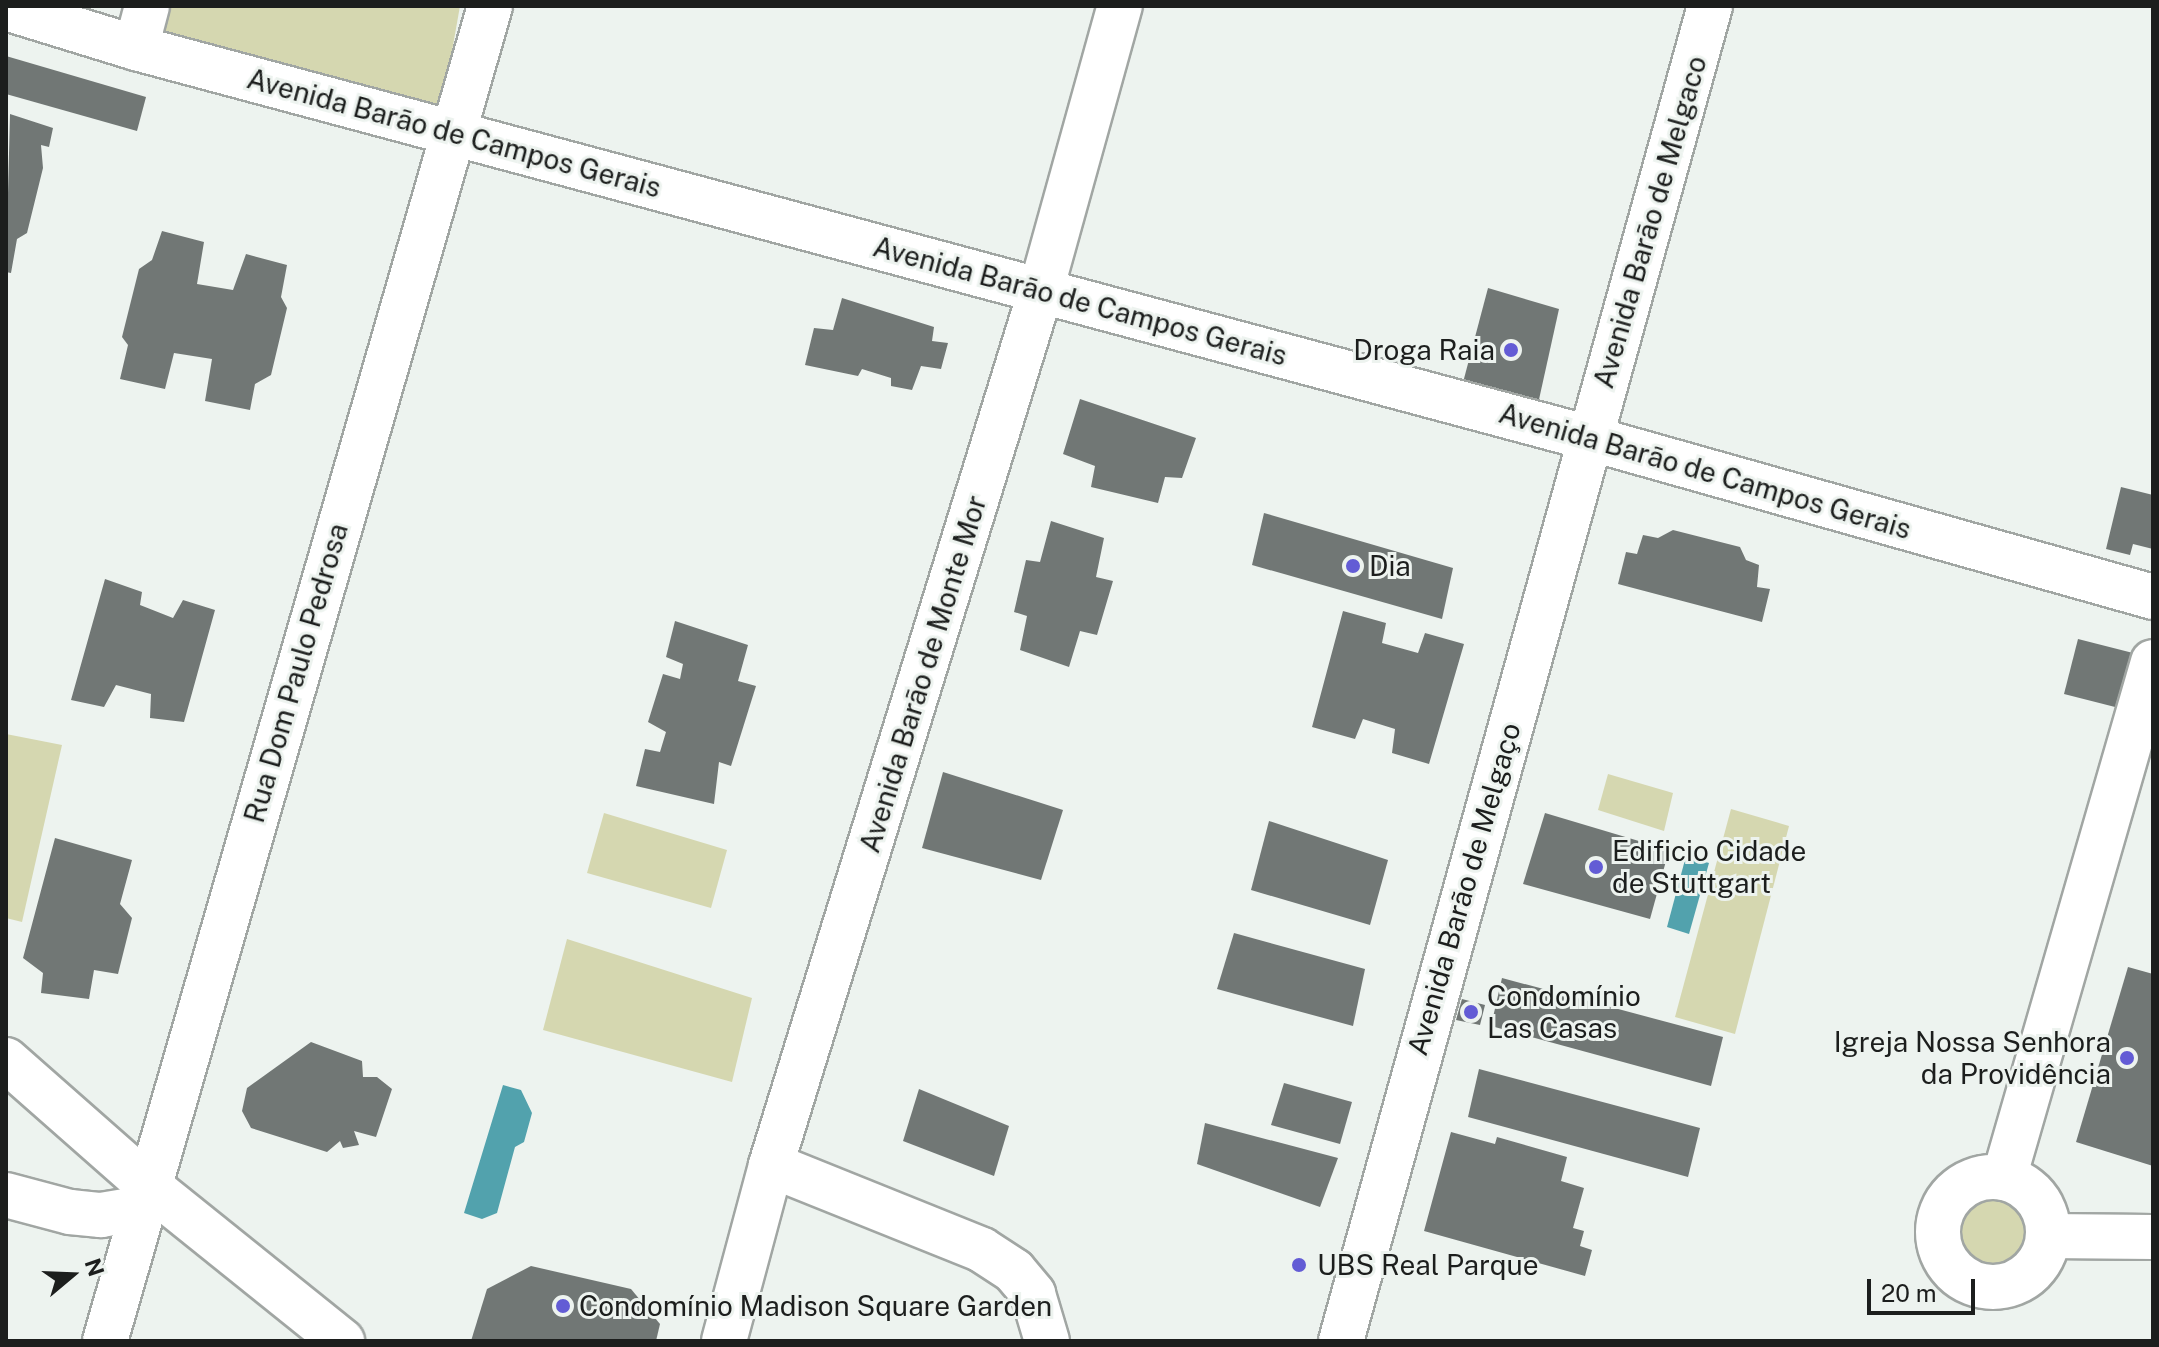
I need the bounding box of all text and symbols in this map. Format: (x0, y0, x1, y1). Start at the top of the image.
street label: Avenida Barão de Melgaco (1586, 52, 1714, 392)
street label: Avenida Barão de Campos Gerais (243, 61, 665, 205)
street label: Avenida Barão de Campos Gerais (869, 229, 1291, 373)
place label: Droga Raia (1353, 333, 1495, 367)
marker: Droga Raia (1502, 341, 1520, 359)
street label: Avenida Barão de Campos Gerais (1495, 396, 1915, 546)
street label: Avenida Barão de Monte Mor (852, 491, 994, 857)
street label: Rua Dom Paulo Pedrosa (237, 519, 355, 827)
place label: Dia (1369, 549, 1411, 583)
marker: Dia (1344, 557, 1362, 575)
street label: Avenida Barão de Melgaço (1400, 719, 1528, 1059)
place label: Edificio Cidade de Stuttgart (1612, 834, 1807, 900)
marker: Edificio Cidade de Stuttgart (1587, 858, 1605, 876)
place label: Condomínio Las Casas (1487, 979, 1641, 1045)
marker: Condomínio Las Casas (1462, 1003, 1480, 1021)
place label: Igreja Nossa Senhora da Providência (1834, 1025, 2111, 1091)
marker: Igreja Nossa Senhora da Providência (2118, 1049, 2136, 1067)
north arrow (32, 1235, 112, 1315)
place label: UBS Real Parque (1317, 1248, 1539, 1282)
marker: UBS Real Parque (1288, 1254, 1310, 1276)
text: N (80, 1255, 110, 1280)
scale bar (1871, 1263, 1979, 1313)
text: 20 m (1881, 1279, 1937, 1307)
place label: Condomínio Madison Square Garden (579, 1289, 1053, 1323)
marker: Condomínio Madison Square Garden (554, 1297, 572, 1315)

